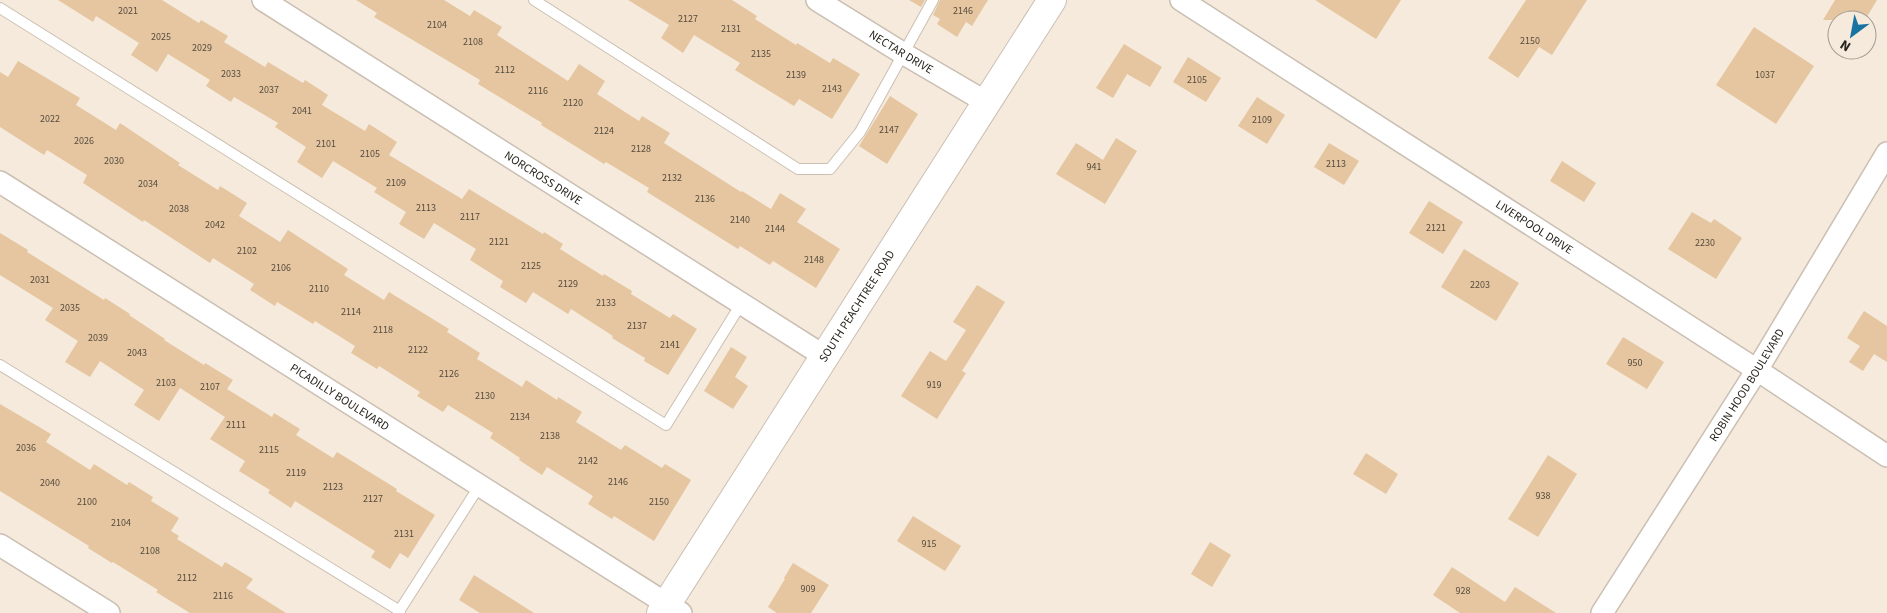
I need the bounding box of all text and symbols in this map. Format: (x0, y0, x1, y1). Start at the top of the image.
house number: 2021 (118, 4, 138, 18)
house number: 2146 (953, 4, 973, 18)
north arrow (1827, 10, 1877, 60)
house number: 2127 (678, 12, 698, 26)
house number: 2104 (427, 18, 447, 32)
house number: 2131 (721, 22, 741, 36)
street label: NECTAR DRIVE (866, 26, 937, 78)
house number: 2025 (151, 30, 171, 44)
house number: 2150 (1520, 34, 1540, 48)
text: N (1836, 34, 1855, 56)
house number: 2108 (463, 35, 483, 49)
house number: 2029 (192, 41, 212, 55)
house number: 2135 (751, 47, 771, 61)
house number: 2112 (495, 63, 515, 77)
house number: 2033 (221, 67, 241, 81)
house number: 2139 (786, 68, 806, 82)
house number: 1037 (1755, 68, 1775, 82)
house number: 2105 (1187, 73, 1207, 87)
house number: 2143 (822, 82, 842, 96)
house number: 2037 (259, 83, 279, 97)
house number: 2116 (528, 84, 548, 98)
house number: 2120 (563, 96, 583, 110)
house number: 2041 (292, 104, 312, 118)
house number: 2022 (40, 112, 60, 126)
house number: 2109 (1252, 113, 1272, 127)
house number: 2147 (879, 123, 899, 137)
house number: 2124 (594, 124, 614, 138)
house number: 2026 (74, 134, 94, 148)
house number: 2101 (316, 137, 336, 151)
house number: 2128 (631, 142, 651, 156)
house number: 2105 (360, 147, 380, 161)
street label: NORCROSS DRIVE (501, 147, 586, 209)
house number: 2030 (104, 154, 124, 168)
house number: 2113 (1326, 157, 1346, 171)
house number: 941 (1087, 160, 1101, 174)
house number: 2132 (662, 171, 682, 185)
house number: 2109 (386, 176, 406, 190)
house number: 2034 (138, 177, 158, 191)
house number: 2136 (695, 192, 715, 206)
street label: LIVERPOOL DRIVE (1492, 196, 1577, 258)
house number: 2113 (416, 201, 436, 215)
house number: 2038 (169, 202, 189, 216)
house number: 2117 (460, 210, 480, 224)
house number: 2140 (730, 213, 750, 227)
house number: 2042 (205, 218, 225, 232)
house number: 2121 (1426, 221, 1446, 235)
house number: 2144 (765, 222, 785, 236)
house number: 2121 (489, 235, 509, 249)
house number: 2230 (1695, 236, 1715, 250)
house number: 2102 (237, 244, 257, 258)
street label: SOUTH PEACHTREE ROAD (815, 247, 899, 365)
house number: 2148 (804, 253, 824, 267)
house number: 2125 (521, 259, 541, 273)
house number: 2106 (271, 261, 291, 275)
house number: 2031 (30, 273, 50, 287)
house number: 2129 (558, 277, 578, 291)
house number: 2203 (1470, 278, 1490, 292)
house number: 2110 (309, 282, 329, 296)
house number: 2133 (596, 296, 616, 310)
house number: 2035 (60, 301, 80, 315)
house number: 2114 (341, 305, 361, 319)
house number: 2137 (627, 319, 647, 333)
house number: 2118 (373, 323, 393, 337)
street label: ROBIN HOOD BOULEVARD (1705, 325, 1788, 445)
house number: 2039 (88, 331, 108, 345)
house number: 2141 (660, 338, 680, 352)
house number: 2122 (408, 343, 428, 357)
house number: 2043 (127, 346, 147, 360)
house number: 950 (1628, 356, 1642, 370)
street label: PICADILLY BOULEVARD (287, 359, 393, 435)
house number: 2126 (439, 367, 459, 381)
house number: 2103 (156, 376, 176, 390)
house number: 919 (927, 378, 941, 392)
house number: 2107 (200, 380, 220, 394)
house number: 2130 (475, 389, 495, 403)
house number: 2134 (510, 410, 530, 424)
house number: 2111 (226, 418, 246, 432)
house number: 2138 (540, 429, 560, 443)
house number: 2036 (16, 441, 36, 455)
house number: 2115 (259, 443, 279, 457)
house number: 2142 (578, 454, 598, 468)
house number: 2119 (286, 466, 306, 480)
house number: 2146 (608, 475, 628, 489)
house number: 2040 (40, 476, 60, 490)
house number: 2123 (323, 480, 343, 494)
house number: 938 (1536, 489, 1550, 503)
house number: 2127 (363, 492, 383, 506)
house number: 2100 (77, 495, 97, 509)
house number: 2150 (649, 495, 669, 509)
house number: 2104 (111, 516, 131, 530)
house number: 2131 (394, 527, 414, 541)
house number: 915 (922, 537, 936, 551)
house number: 2108 (140, 544, 160, 558)
house number: 2112 (177, 571, 197, 585)
house number: 909 (801, 582, 815, 596)
house number: 928 (1456, 584, 1470, 598)
house number: 2116 (213, 589, 233, 603)

